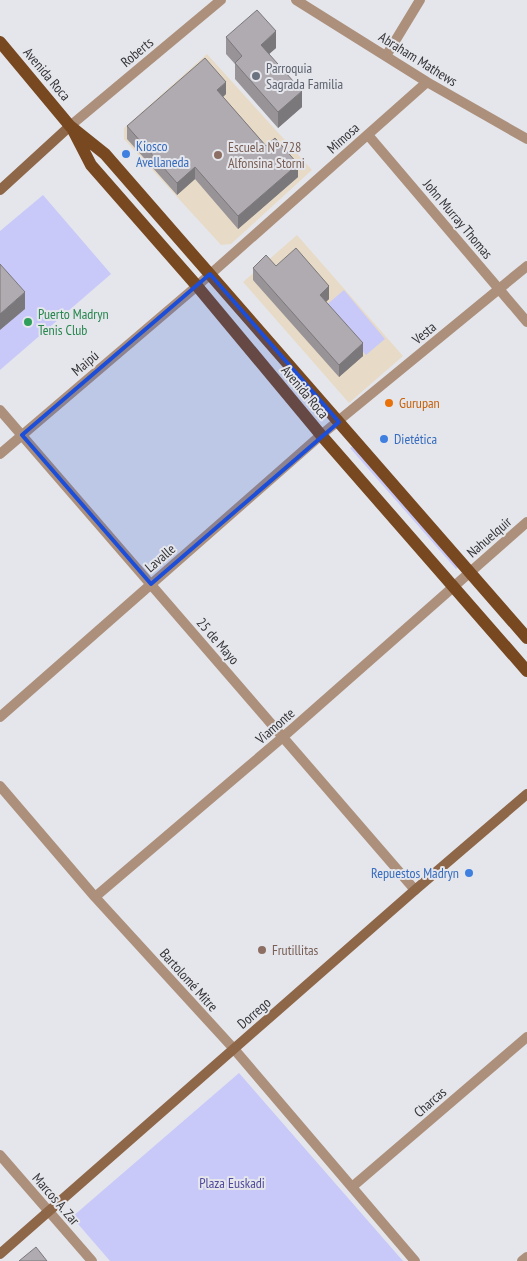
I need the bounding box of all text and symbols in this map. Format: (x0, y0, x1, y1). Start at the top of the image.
street label: Abraham Mathews (375, 28, 461, 90)
street label: Roberts (117, 33, 157, 71)
street label: Avenida Roca (20, 44, 74, 104)
place label: Parroquia Sagrada Familia (266, 59, 343, 93)
marker: Parroquia Sagrada Familia (250, 70, 262, 82)
street label: Mimosa (323, 119, 363, 157)
place label: Kiosco Avellaneda (136, 137, 189, 171)
place label: Escuela Nº 728 Alfonsina Storni (228, 138, 305, 172)
marker: Kiosco Avellaneda (120, 148, 132, 160)
marker: Escuela Nº 728 Alfonsina Storni (212, 149, 224, 161)
street label: John Murray Thomas (419, 175, 497, 263)
place label: Puerto Madryn Tenis Club (38, 305, 109, 339)
marker: Puerto Madryn Tenis Club (22, 316, 34, 328)
street label: Vesta (408, 318, 440, 349)
street label: Maipú (68, 347, 102, 379)
street label: Avenida Roca (278, 362, 332, 422)
place label: Gurupan (399, 394, 440, 412)
marker: Gurupan (383, 397, 395, 409)
place label: Dietética (394, 430, 437, 448)
marker: Dietética (378, 433, 390, 445)
street label: Nahuelquir (463, 513, 515, 561)
street label: Lavalle (141, 540, 179, 576)
street label: 25 de Mayo (193, 614, 243, 668)
street label: Viamonte (251, 704, 298, 749)
place label: Repuestos Madryn (371, 864, 459, 882)
marker: Repuestos Madryn (463, 867, 475, 879)
place label: Frutillitas (272, 941, 319, 959)
marker: Frutillitas (256, 944, 268, 956)
street label: Bartolomé Mitre (156, 945, 222, 1015)
street label: Dorrego (233, 993, 275, 1033)
street label: Charcas (410, 1083, 450, 1121)
street label: Marcos A. Zar (29, 1169, 84, 1229)
park label: Plaza Euskadi (199, 1174, 265, 1192)

